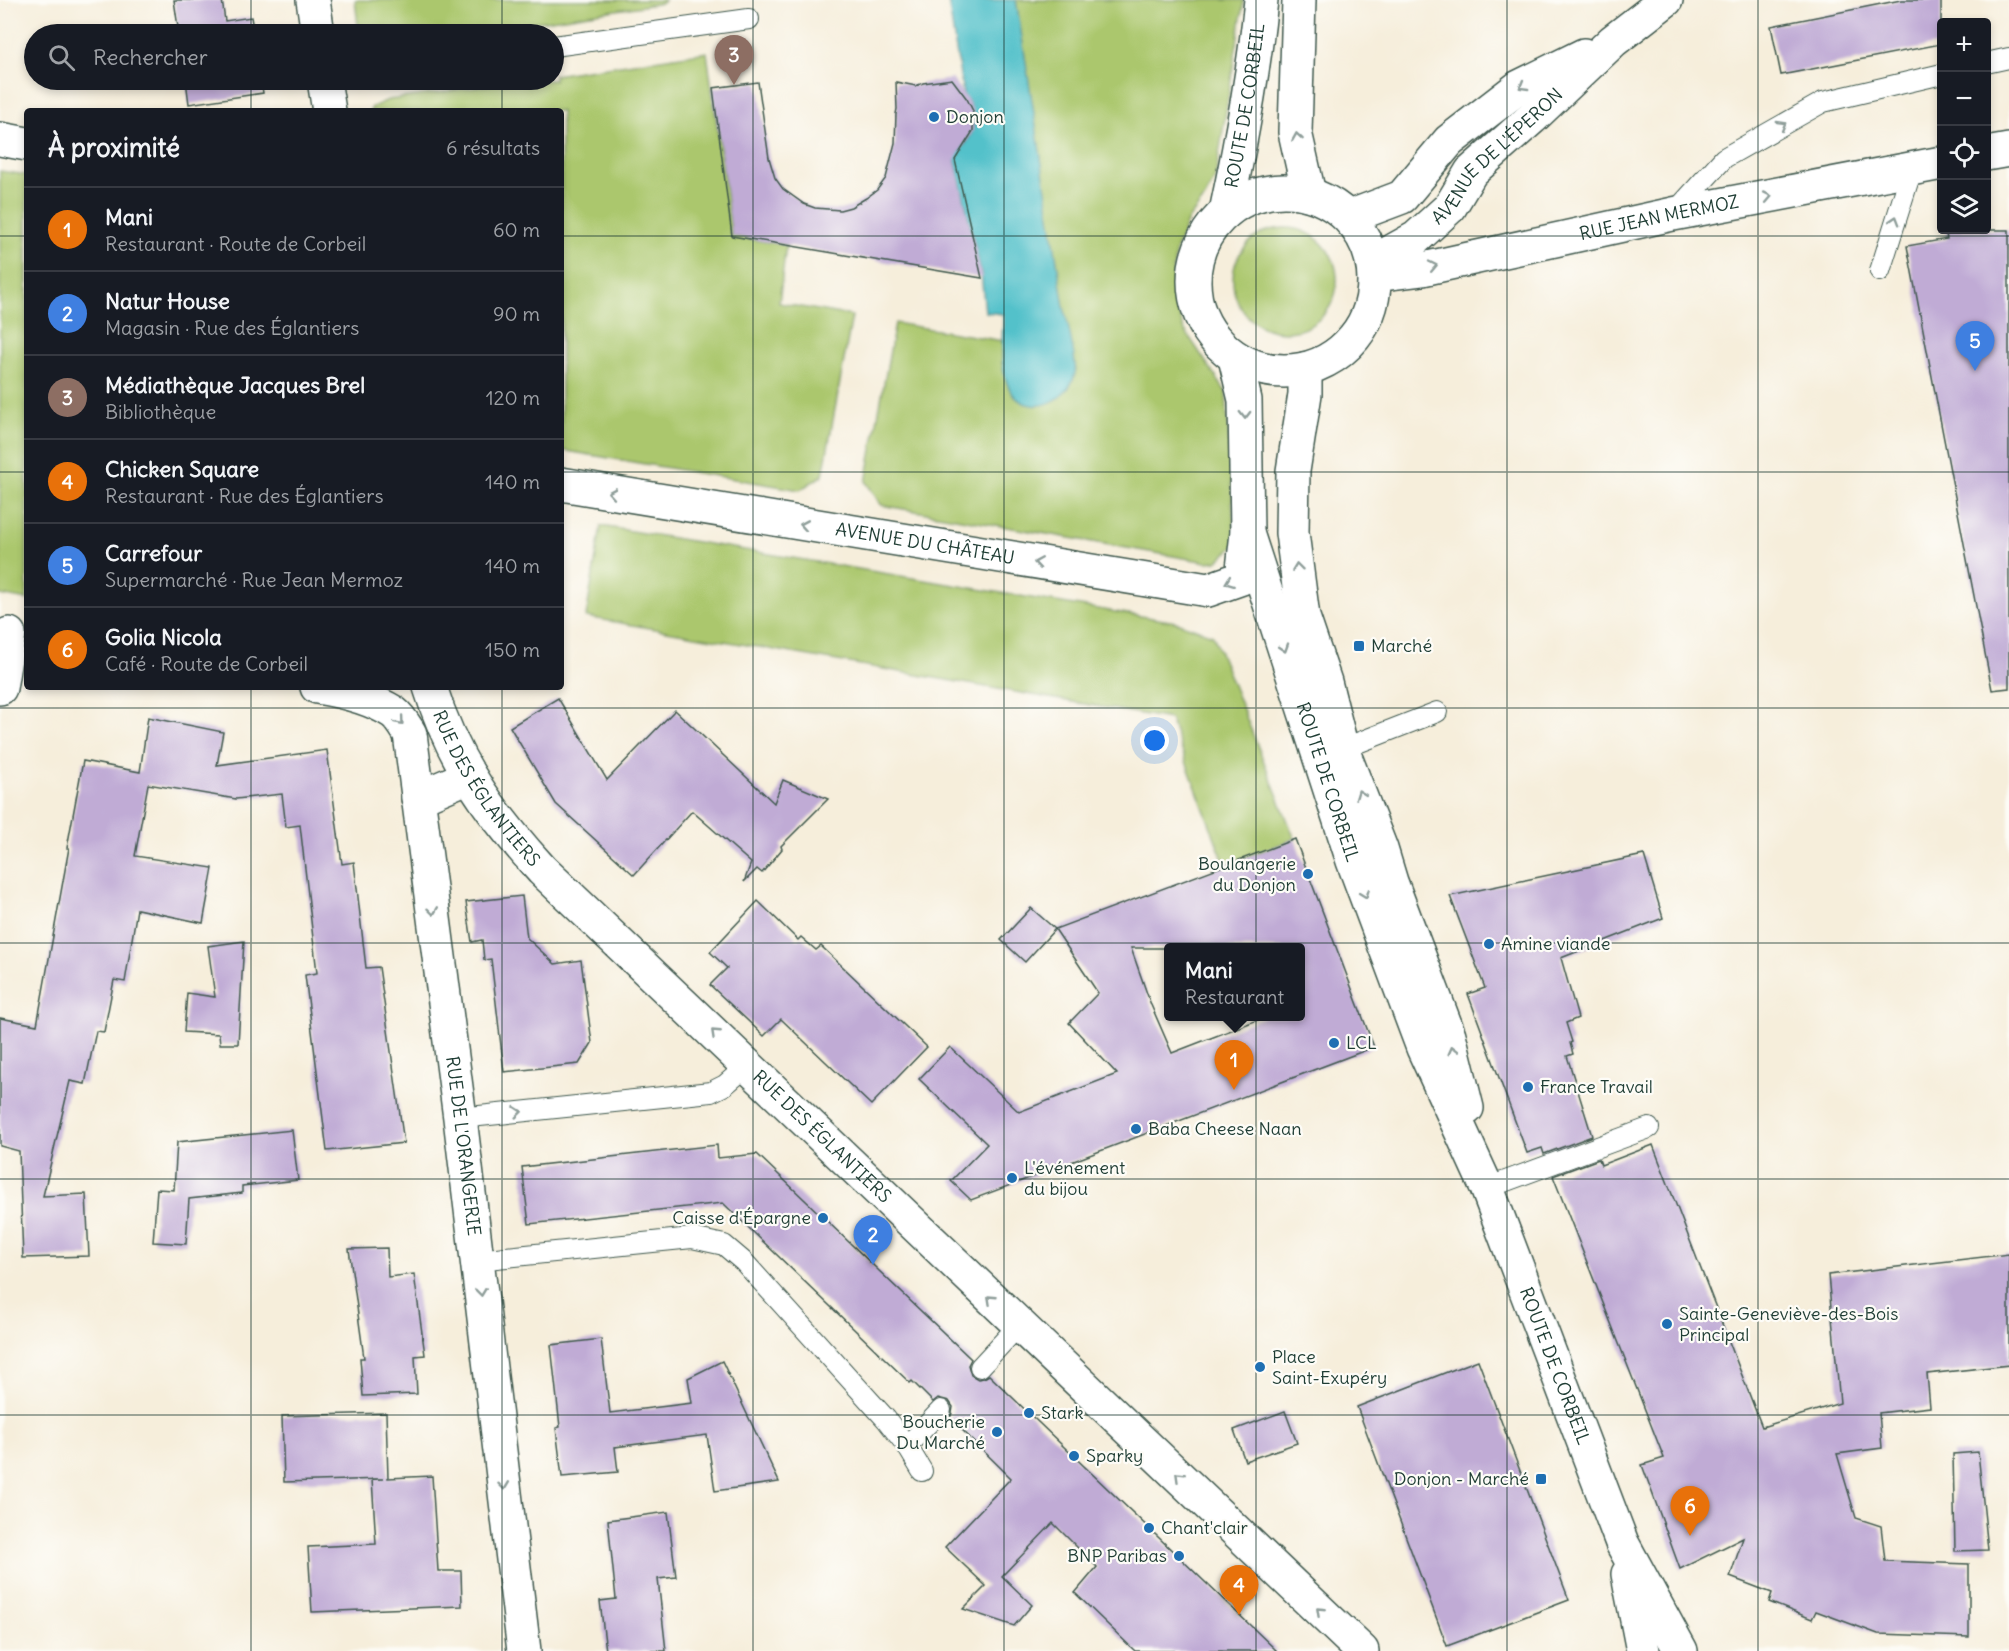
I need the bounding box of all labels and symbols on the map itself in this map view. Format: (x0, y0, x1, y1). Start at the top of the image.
street label: ROUTE DE CORBEIL (1219, 22, 1269, 190)
pin: 3 (714, 36, 754, 85)
one-way arrow (1518, 78, 1529, 90)
street label: AVENUE DE L'ÉPERON (1426, 83, 1567, 229)
place label: Donjon (946, 105, 1004, 128)
marker: Donjon (927, 110, 941, 124)
one-way arrow (1776, 121, 1786, 133)
one-way arrow (1292, 132, 1304, 141)
street label: RUE JEAN MERMOZ (1577, 190, 1741, 245)
one-way arrow (1762, 191, 1772, 204)
one-way arrow (1888, 215, 1900, 226)
one-way arrow (1428, 261, 1438, 274)
pin: 5 (1956, 322, 1994, 371)
one-way arrow (1239, 411, 1251, 420)
one-way arrow (607, 487, 616, 499)
street label: AVENUE DU CHÂTEAU (834, 517, 1016, 569)
one-way arrow (799, 519, 809, 531)
one-way arrow (1033, 557, 1043, 570)
one-way arrow (1291, 562, 1303, 572)
one-way arrow (1225, 575, 1235, 588)
place label: Marché (1371, 634, 1432, 657)
marker: Marché (1352, 639, 1366, 653)
one-way arrow (1277, 642, 1290, 653)
street label: ROUTE DE CORBEIL (1291, 699, 1365, 865)
street label: RUE DES ÉGLANTIERS (428, 707, 545, 871)
one-way arrow (393, 714, 404, 725)
your location (1140, 726, 1169, 755)
one-way arrow (1355, 790, 1367, 801)
place label: Boulangerie du Donjon (1198, 852, 1296, 896)
marker: Boulangerie du Donjon (1301, 867, 1315, 881)
one-way arrow (1358, 887, 1370, 898)
one-way arrow (426, 906, 439, 916)
place label: Amine viande (1501, 932, 1610, 955)
marker: Amine viande (1482, 937, 1496, 951)
one-way arrow (711, 1029, 721, 1040)
place label: LCL (1346, 1031, 1377, 1054)
marker: LCL (1327, 1036, 1341, 1050)
pin: 1 (1214, 1040, 1254, 1090)
one-way arrow (1447, 1045, 1460, 1055)
street label: RUE DE L'ORANGERIE (441, 1055, 486, 1237)
street label: RUE DES ÉGLANTIERS (748, 1065, 896, 1208)
place label: France Travail (1540, 1075, 1653, 1098)
marker: France Travail (1521, 1080, 1535, 1094)
one-way arrow (514, 1106, 523, 1119)
place label: Baba Cheese Naan (1148, 1117, 1302, 1140)
marker: Baba Cheese Naan (1129, 1122, 1143, 1136)
place label: L'événement du bijou (1024, 1156, 1125, 1200)
marker: L'événement du bijou (1005, 1171, 1019, 1185)
place label: Caisse d'Épargne (672, 1206, 811, 1229)
marker: Caisse d'Épargne (816, 1211, 830, 1225)
pin: 2 (854, 1216, 892, 1265)
street label: ROUTE DE CORBEIL (1515, 1284, 1596, 1448)
one-way arrow (474, 1287, 486, 1297)
one-way arrow (988, 1295, 998, 1306)
place label: Sainte-Geneviève-des-Bois Principal (1679, 1302, 1898, 1346)
marker: Sainte-Geneviève-des-Bois Principal (1660, 1317, 1674, 1331)
place label: Place Saint-Exupéry (1272, 1345, 1387, 1389)
marker: Place Saint-Exupéry (1253, 1360, 1267, 1374)
place label: Stark (1041, 1401, 1084, 1424)
marker: Stark (1022, 1406, 1036, 1420)
place label: Boucherie Du Marché (896, 1410, 985, 1454)
marker: Boucherie Du Marché (990, 1425, 1004, 1439)
place label: Sparky (1086, 1444, 1143, 1467)
marker: Sparky (1067, 1449, 1081, 1463)
place label: Donjon - Marché (1394, 1467, 1529, 1490)
marker: Donjon - Marché (1534, 1472, 1548, 1486)
one-way arrow (1175, 1473, 1186, 1484)
one-way arrow (497, 1481, 510, 1490)
pin: 6 (1670, 1486, 1710, 1536)
place label: Chant'clair (1161, 1516, 1248, 1539)
marker: Chant'clair (1142, 1521, 1156, 1535)
place label: BNP Paribas (1067, 1544, 1167, 1567)
marker: BNP Paribas (1172, 1549, 1186, 1563)
pin: 4 (1220, 1566, 1258, 1615)
one-way arrow (1316, 1607, 1327, 1618)

